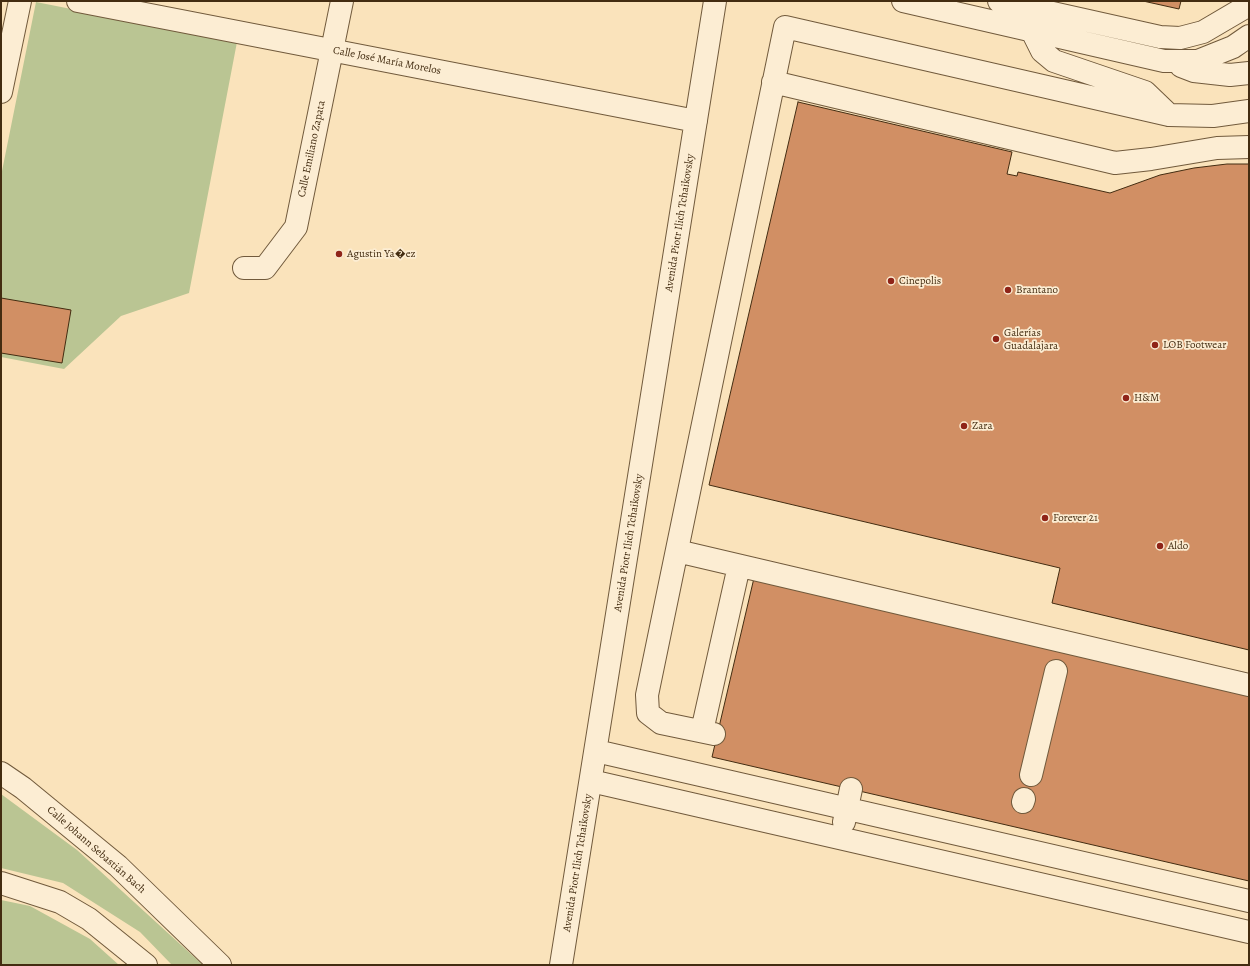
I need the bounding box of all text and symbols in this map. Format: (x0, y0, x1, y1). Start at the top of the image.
street label: Calle José María Morelos (332, 44, 442, 78)
street label: Calle Emiliano Zapata (295, 99, 329, 199)
street label: Avenida Piotr Ilich Tchaikovsky (663, 153, 697, 293)
place label: Agustin Ya�ez (347, 247, 416, 261)
marker: Agustin Ya�ez (334, 249, 344, 259)
place label: Cinepolis (899, 274, 941, 288)
marker: Cinepolis (886, 276, 896, 286)
place label: Brantano (1016, 283, 1058, 297)
marker: Brantano (1003, 285, 1013, 295)
place label: Galerías Guadalajara (1004, 326, 1058, 352)
marker: Galerías Guadalajara (991, 334, 1001, 344)
place label: LOB Footwear (1163, 338, 1227, 352)
marker: LOB Footwear (1150, 340, 1160, 350)
place label: H&M (1134, 391, 1159, 405)
marker: H&M (1121, 393, 1131, 403)
place label: Zara (972, 419, 993, 433)
marker: Zara (959, 421, 969, 431)
street label: Avenida Piotr Ilich Tchaikovsky (612, 473, 646, 613)
place label: Forever 21 (1053, 511, 1098, 525)
marker: Forever 21 (1040, 513, 1050, 523)
place label: Aldo (1168, 539, 1188, 553)
marker: Aldo (1155, 541, 1165, 551)
street label: Avenida Piotr Ilich Tchaikovsky (561, 793, 595, 933)
street label: Calle Johann Sebastián Bach (44, 804, 148, 896)

